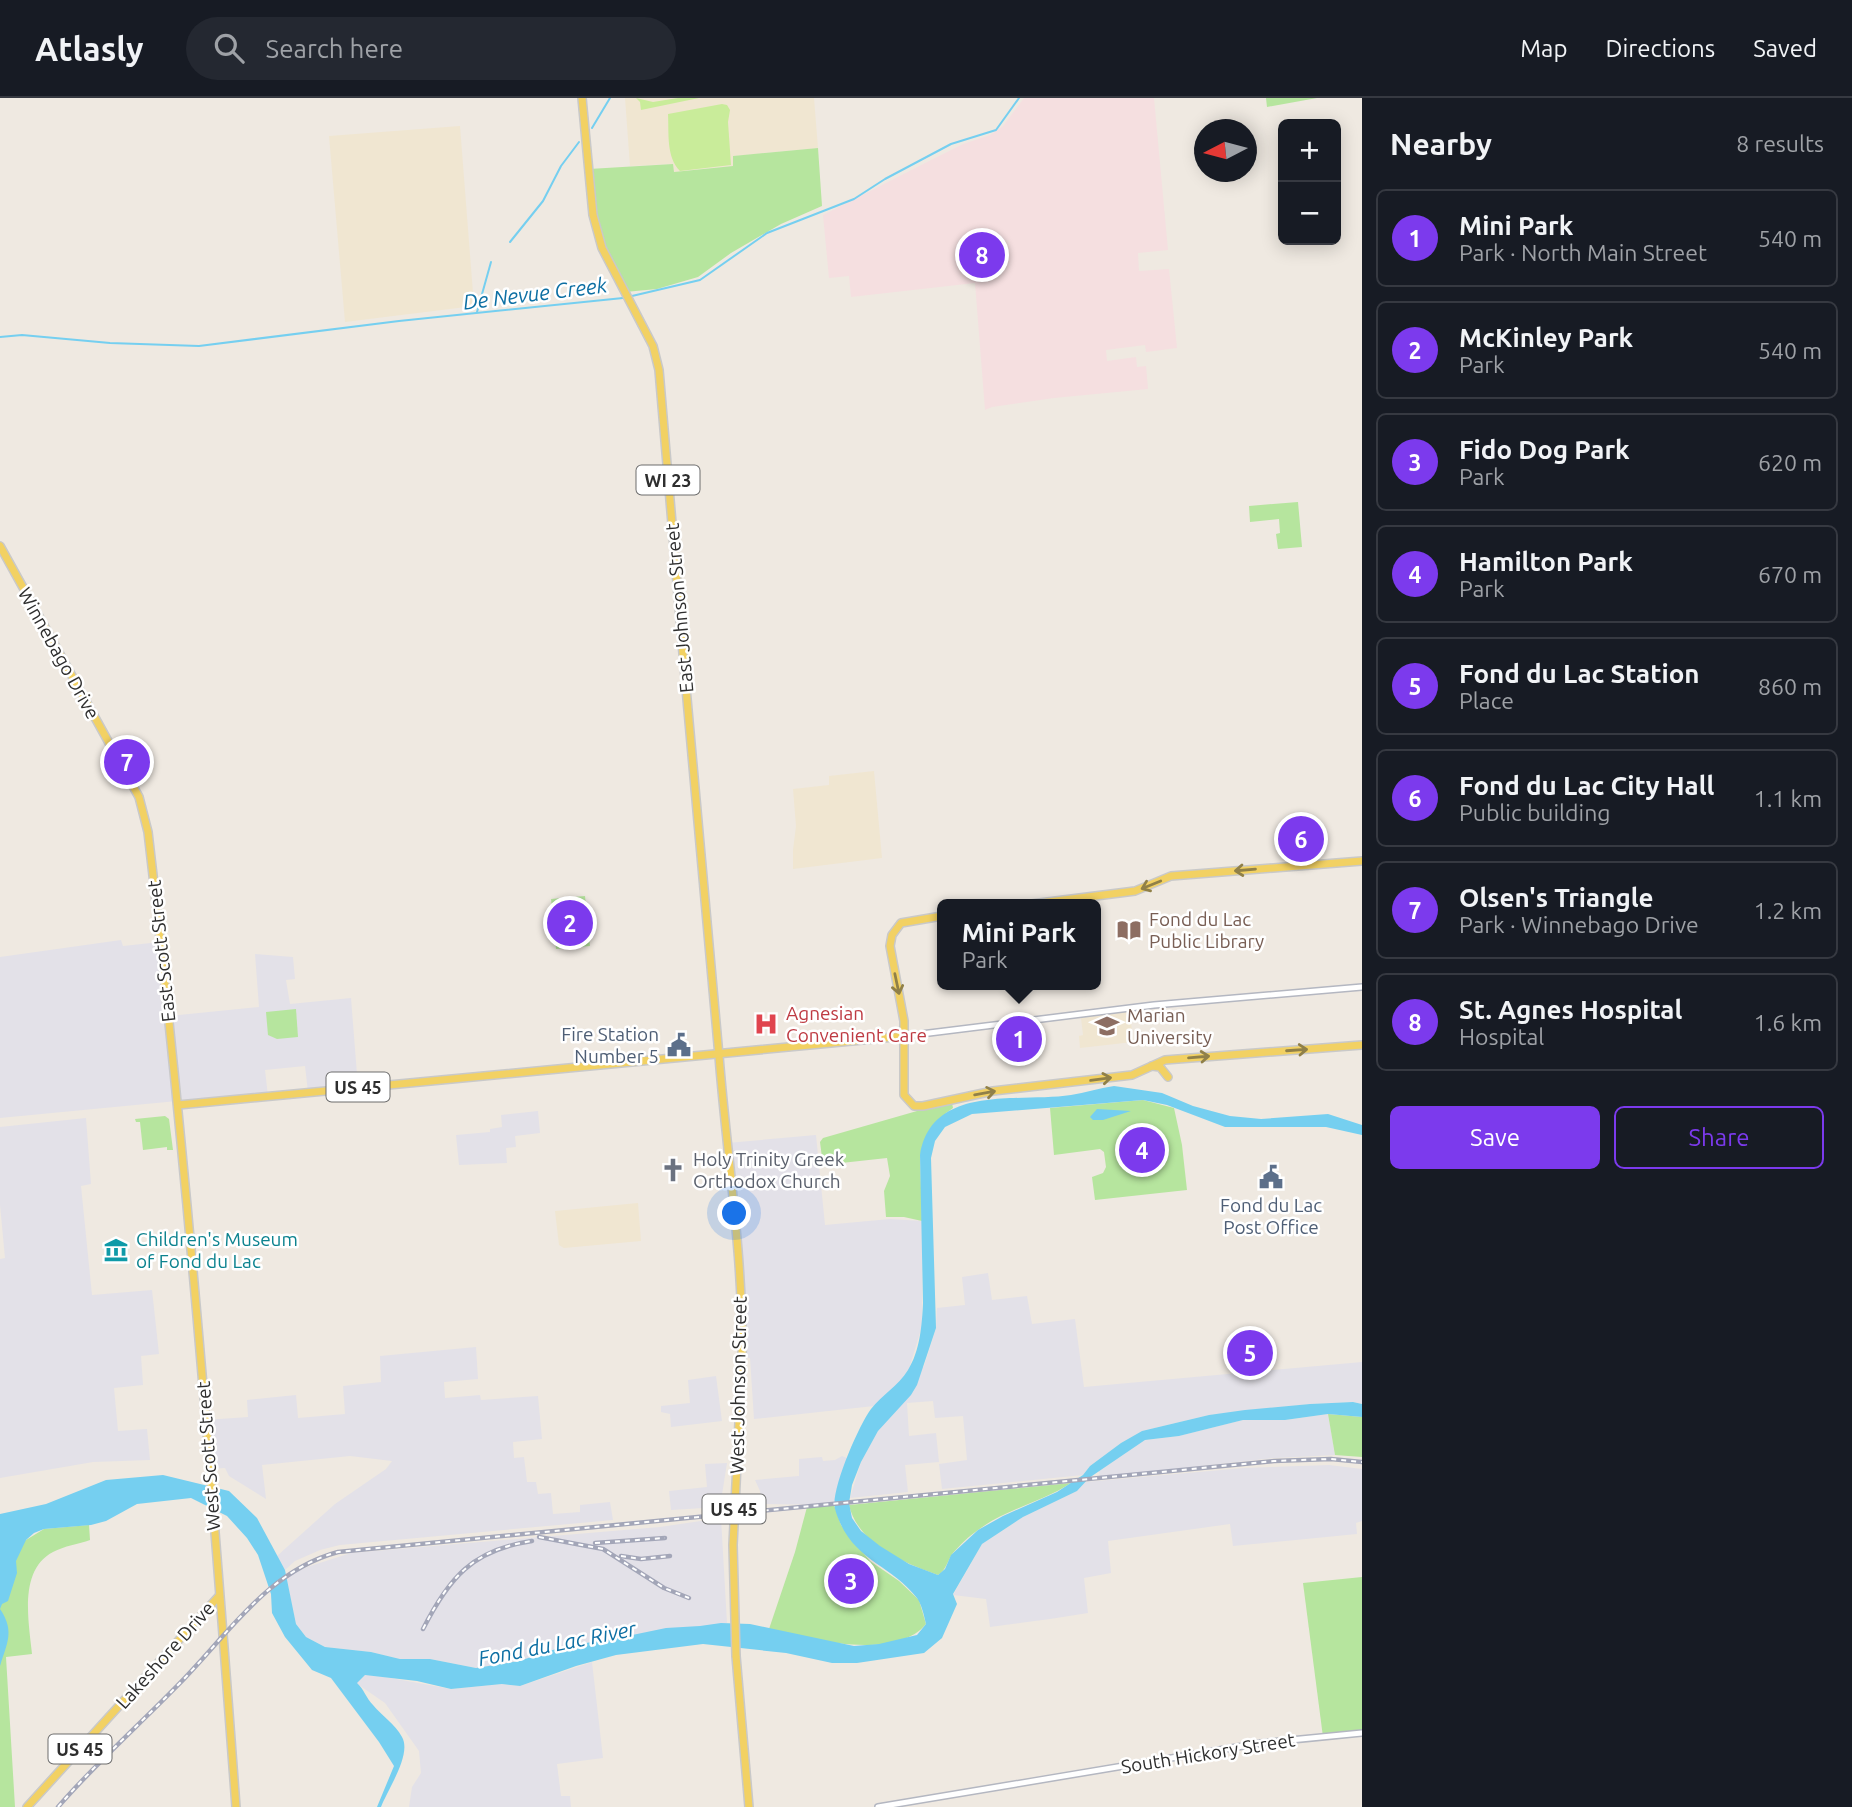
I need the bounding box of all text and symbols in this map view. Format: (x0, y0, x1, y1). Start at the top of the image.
search box (186, 17, 676, 80)
icon: search (210, 29, 248, 67)
text: Atlasly (35, 30, 144, 67)
text: Search here (266, 34, 403, 63)
text: Map (1520, 35, 1567, 62)
text: Directions (1605, 35, 1715, 62)
text: Saved (1753, 35, 1817, 62)
north arrow (1194, 119, 1257, 182)
map controls (1278, 119, 1341, 245)
button: + (1278, 119, 1341, 182)
text: Nearby (1390, 127, 1492, 161)
text: 8 results (1736, 131, 1824, 156)
button: − (1278, 182, 1341, 245)
text: Mini Park (1459, 211, 1573, 240)
text: 1 (1409, 226, 1421, 251)
text: 540 m (1758, 226, 1822, 251)
pin: 8 (959, 229, 1005, 281)
text: Park · North Main Street (1459, 240, 1707, 265)
water label: De Nevue Creek (462, 272, 609, 314)
text: McKinley Park (1459, 323, 1633, 352)
text: 2 (1409, 338, 1421, 363)
text: 540 m (1758, 338, 1822, 363)
text: Park (1459, 352, 1505, 377)
text: Fido Dog Park (1459, 435, 1630, 464)
text: 3 (1409, 450, 1421, 475)
text: 620 m (1758, 450, 1822, 475)
text: Park (1459, 464, 1505, 489)
road number: WI 23 (636, 466, 700, 494)
street label: East Johnson Street (661, 522, 697, 694)
text: Hamilton Park (1459, 547, 1633, 576)
text: 4 (1409, 562, 1421, 587)
text: 670 m (1758, 562, 1822, 587)
text: Park (1459, 576, 1505, 601)
street label: Winnebago Drive (14, 583, 104, 723)
text: Fond du Lac Station (1459, 659, 1700, 688)
text: 5 (1409, 674, 1421, 699)
text: 860 m (1758, 674, 1822, 699)
text: Place (1459, 688, 1514, 713)
pin: 7 (104, 736, 150, 788)
text: Fond du Lac City Hall (1459, 771, 1714, 800)
text: 6 (1409, 786, 1421, 811)
text: 1.1 km (1754, 786, 1822, 811)
text: Public building (1459, 800, 1611, 825)
pin: 6 (1278, 813, 1324, 865)
one-way arrow (1234, 864, 1257, 877)
street label: East Scott Street (143, 878, 179, 1023)
one-way arrow (1141, 879, 1162, 892)
text: Olsen's Triangle (1459, 883, 1654, 912)
pin: 2 (547, 897, 593, 949)
text: 7 (1409, 898, 1421, 923)
text: 1.2 km (1754, 898, 1822, 923)
popup (937, 899, 1101, 990)
place label: Fond du Lac Public Library (1149, 908, 1264, 952)
text: Park · Winnebago Drive (1459, 912, 1699, 937)
library icon: Fond du Lac Public Library (1115, 916, 1143, 944)
text: Mini Park (962, 918, 1076, 947)
text: Park (962, 947, 1008, 972)
one-way arrow (891, 972, 904, 994)
text: St. Agnes Hospital (1459, 995, 1682, 1024)
place label: Agnesian Convenient Care (786, 1002, 927, 1046)
place label: Marian University (1127, 1004, 1212, 1048)
hospital icon: Agnesian Convenient Care (752, 1010, 780, 1038)
text: 8 (1409, 1010, 1421, 1035)
text: 1.6 km (1754, 1010, 1822, 1035)
school or university icon: Marian University (1093, 1012, 1121, 1040)
pin: 1 (996, 1013, 1042, 1065)
place label: Fire Station Number 5 (561, 1023, 659, 1067)
text: Hospital (1459, 1024, 1544, 1049)
public building icon: Fire Station Number 5 (665, 1031, 693, 1059)
one-way arrow (1286, 1043, 1308, 1056)
one-way arrow (1187, 1050, 1210, 1063)
road number: US 45 (326, 1072, 390, 1102)
one-way arrow (1089, 1073, 1112, 1086)
one-way arrow (973, 1086, 996, 1099)
button: Save (1390, 1106, 1600, 1169)
button: Share (1614, 1106, 1824, 1169)
pin: 4 (1119, 1124, 1165, 1176)
place label: Holy Trinity Greek Orthodox Church (693, 1148, 845, 1192)
church icon: Holy Trinity Greek Orthodox Church (659, 1156, 687, 1184)
public building icon: Fond du Lac Post Office (1257, 1163, 1285, 1191)
place label: Fond du Lac Post Office (1220, 1194, 1322, 1238)
your location (717, 1196, 751, 1230)
place label: Children's Museum of Fond du Lac (136, 1228, 298, 1272)
museum icon: Children's Museum of Fond du Lac (102, 1236, 130, 1264)
street label: West Johnson Street (725, 1295, 751, 1474)
pin: 5 (1227, 1327, 1273, 1379)
street label: West Scott Street (192, 1380, 224, 1532)
road number: US 45 (702, 1494, 766, 1524)
pin: 3 (828, 1555, 874, 1607)
street label: Lakeshore Drive (111, 1597, 219, 1713)
water label: Fond du Lac River (476, 1616, 639, 1670)
street label: South Hickory Street (1119, 1728, 1297, 1778)
road number: US 45 (48, 1734, 112, 1764)

